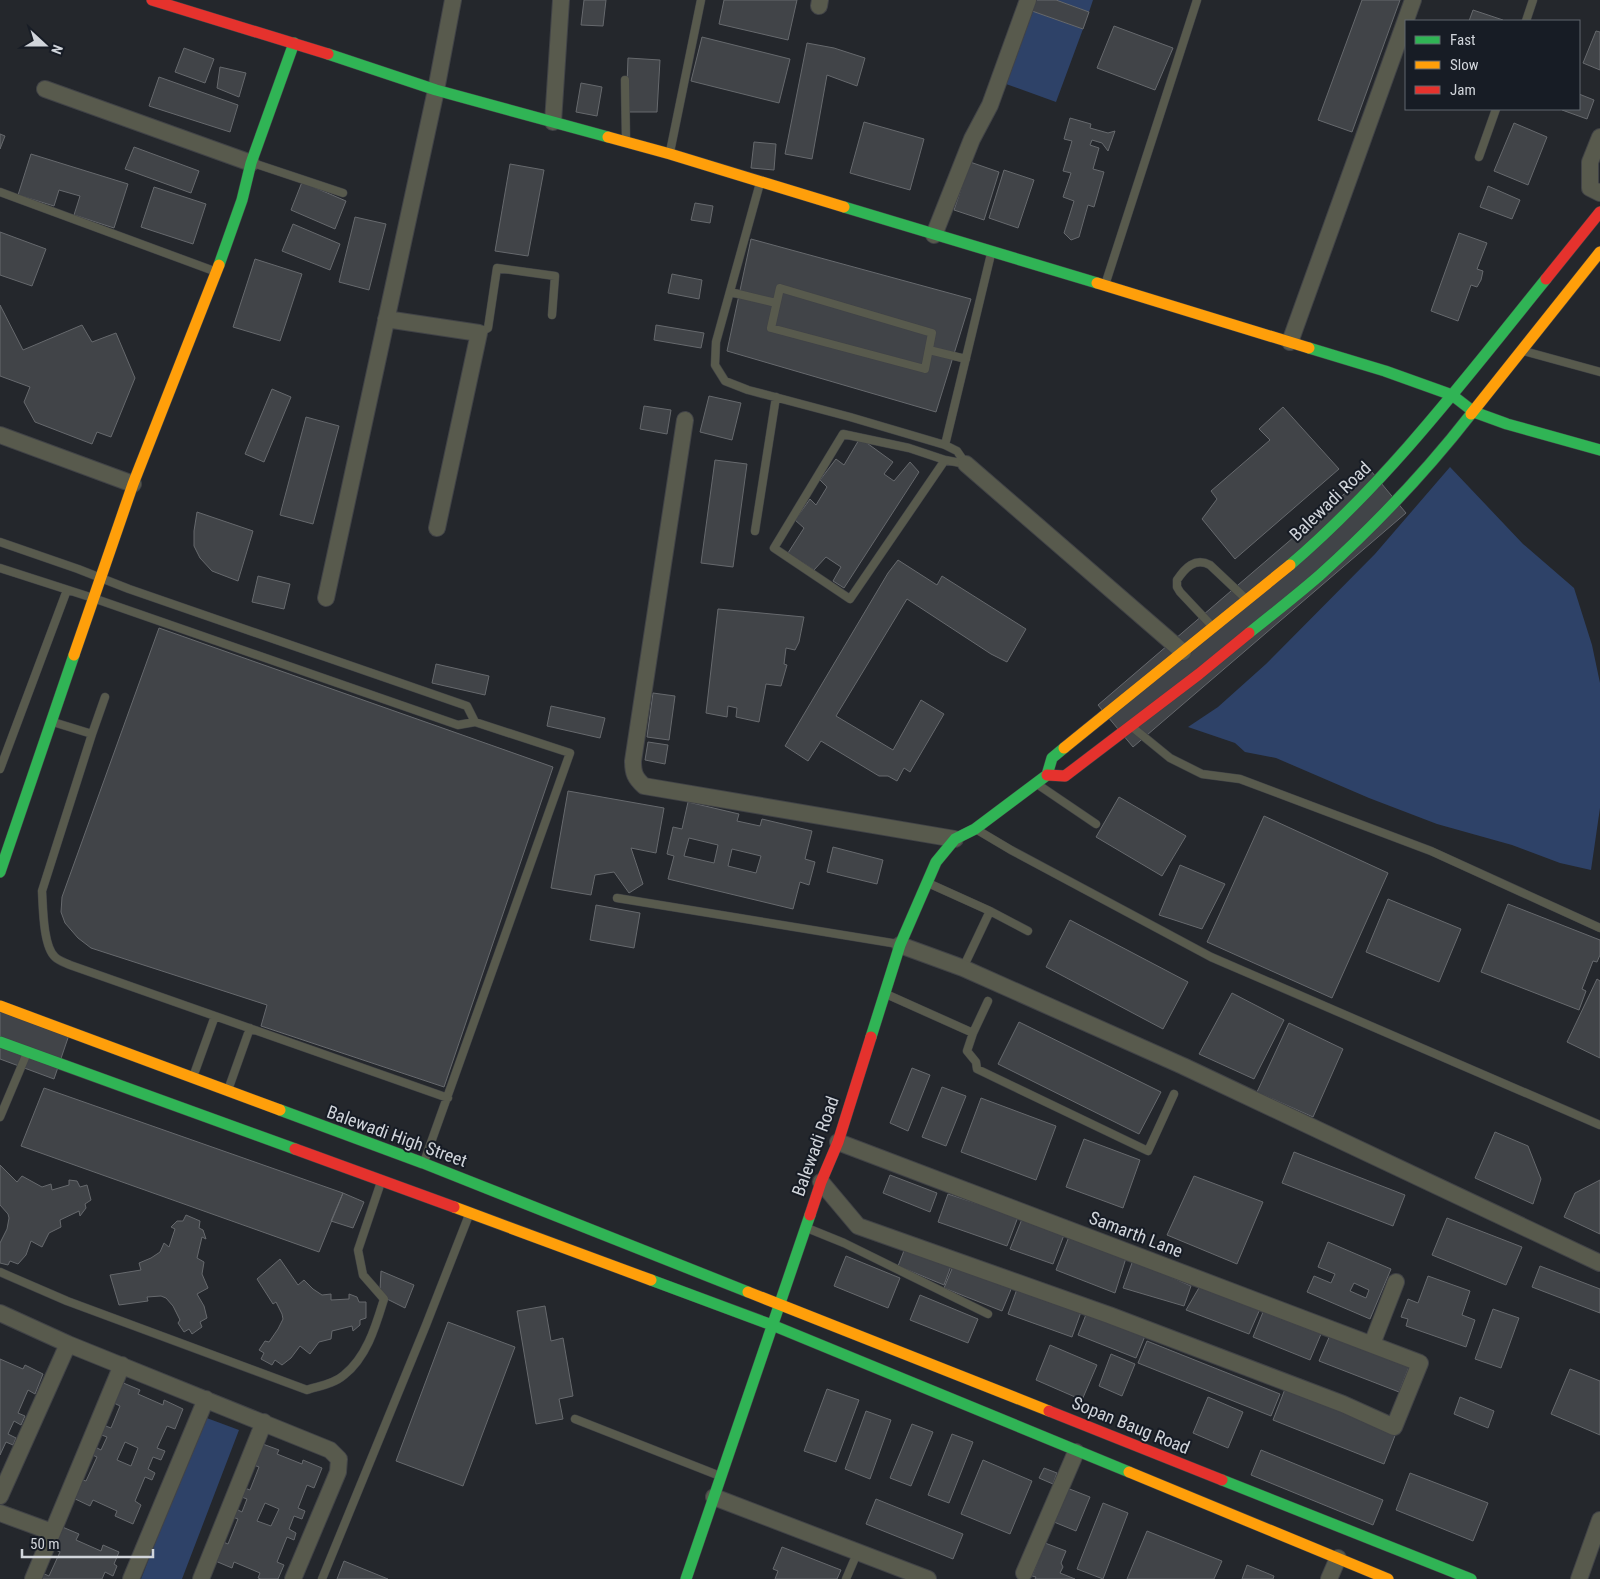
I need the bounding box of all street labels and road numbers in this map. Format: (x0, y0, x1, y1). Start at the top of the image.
street label: Balewadi Road (1285, 457, 1375, 545)
street label: Balewadi Road (787, 1093, 843, 1199)
street label: Balewadi High Street (324, 1101, 470, 1171)
street label: Samarth Lane (1086, 1207, 1186, 1261)
street label: Sopan Baug Road (1069, 1392, 1193, 1458)

